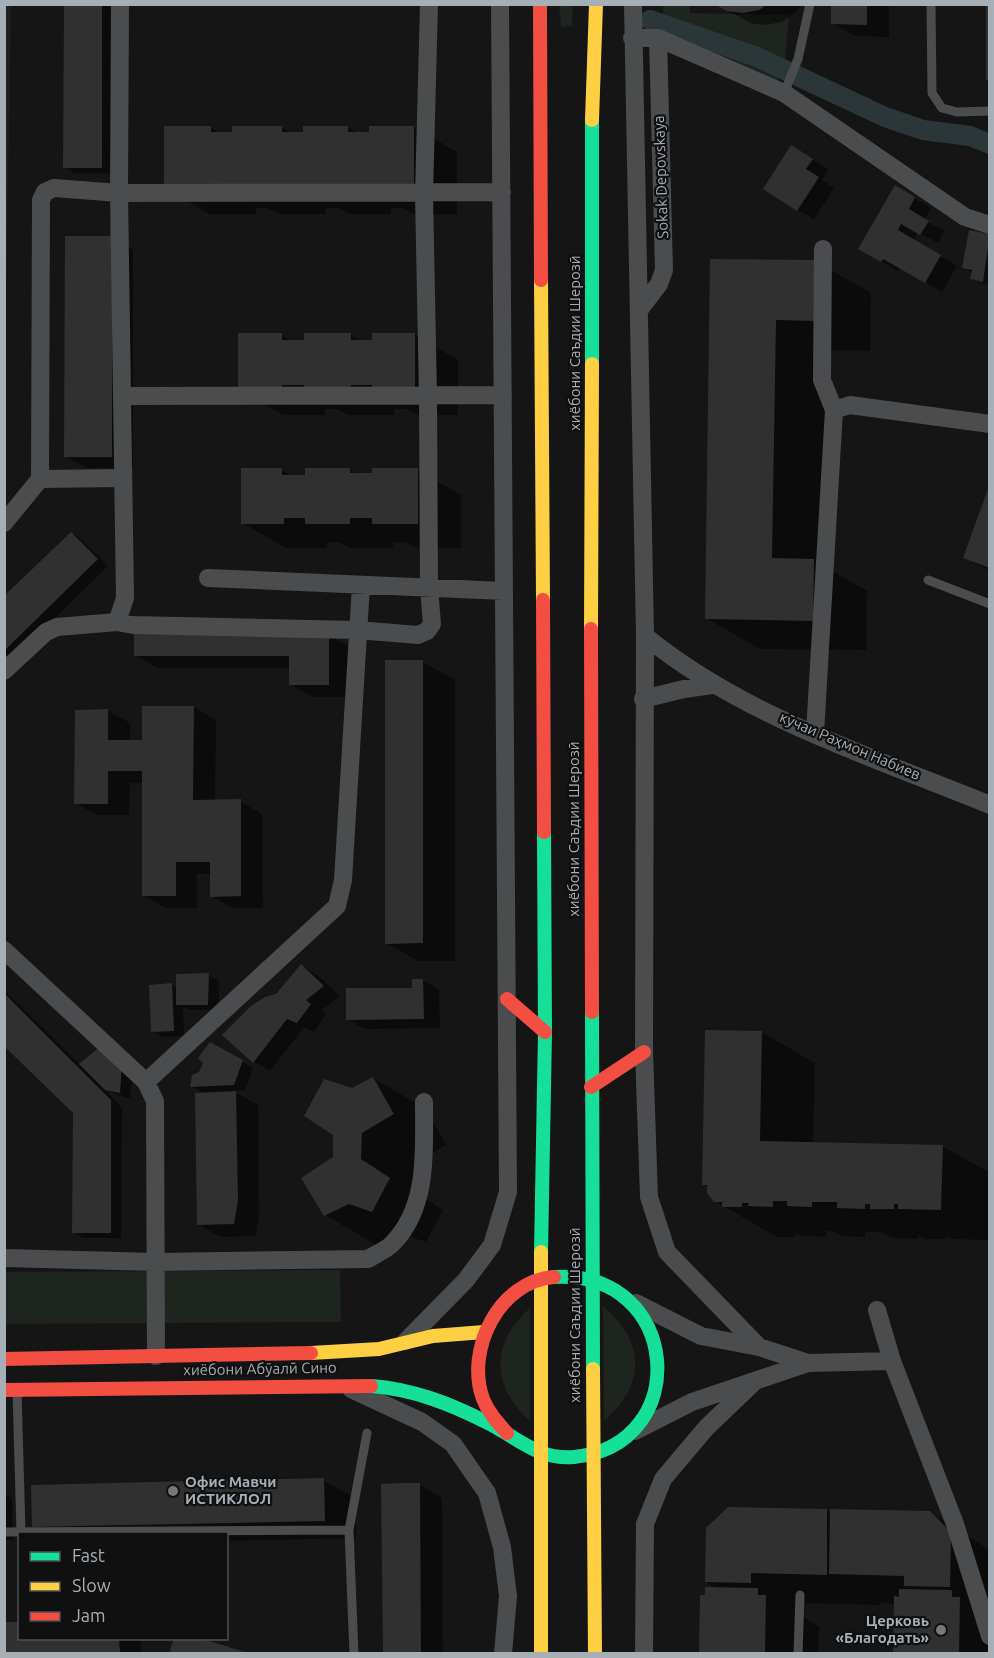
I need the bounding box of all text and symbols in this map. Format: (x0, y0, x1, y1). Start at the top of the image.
street label: Sokak Depovskaya (650, 115, 671, 239)
street label: хиёбони Саъдии Шерозӣ (566, 255, 583, 431)
street label: кӯчаи Раҳмон Набиев (777, 708, 923, 783)
street label: хиёбони Саъдии Шерозӣ (565, 741, 582, 917)
street label: хиёбони Саъдии Шерозӣ (566, 1227, 583, 1403)
street label: хиёбони Абӯалӣ Сино (183, 1359, 337, 1378)
place label: Офис Мавчи ИСТИКЛОЛ (185, 1473, 277, 1507)
marker: Офис Мавчи ИСТИКЛОЛ (166, 1484, 180, 1498)
legend (18, 1532, 228, 1640)
text: Fast (72, 1545, 105, 1565)
text: Slow (72, 1575, 111, 1595)
text: Jam (72, 1605, 106, 1625)
place label: Церковь «Благодать» (836, 1612, 930, 1646)
marker: Церковь «Благодать» (934, 1623, 948, 1637)

